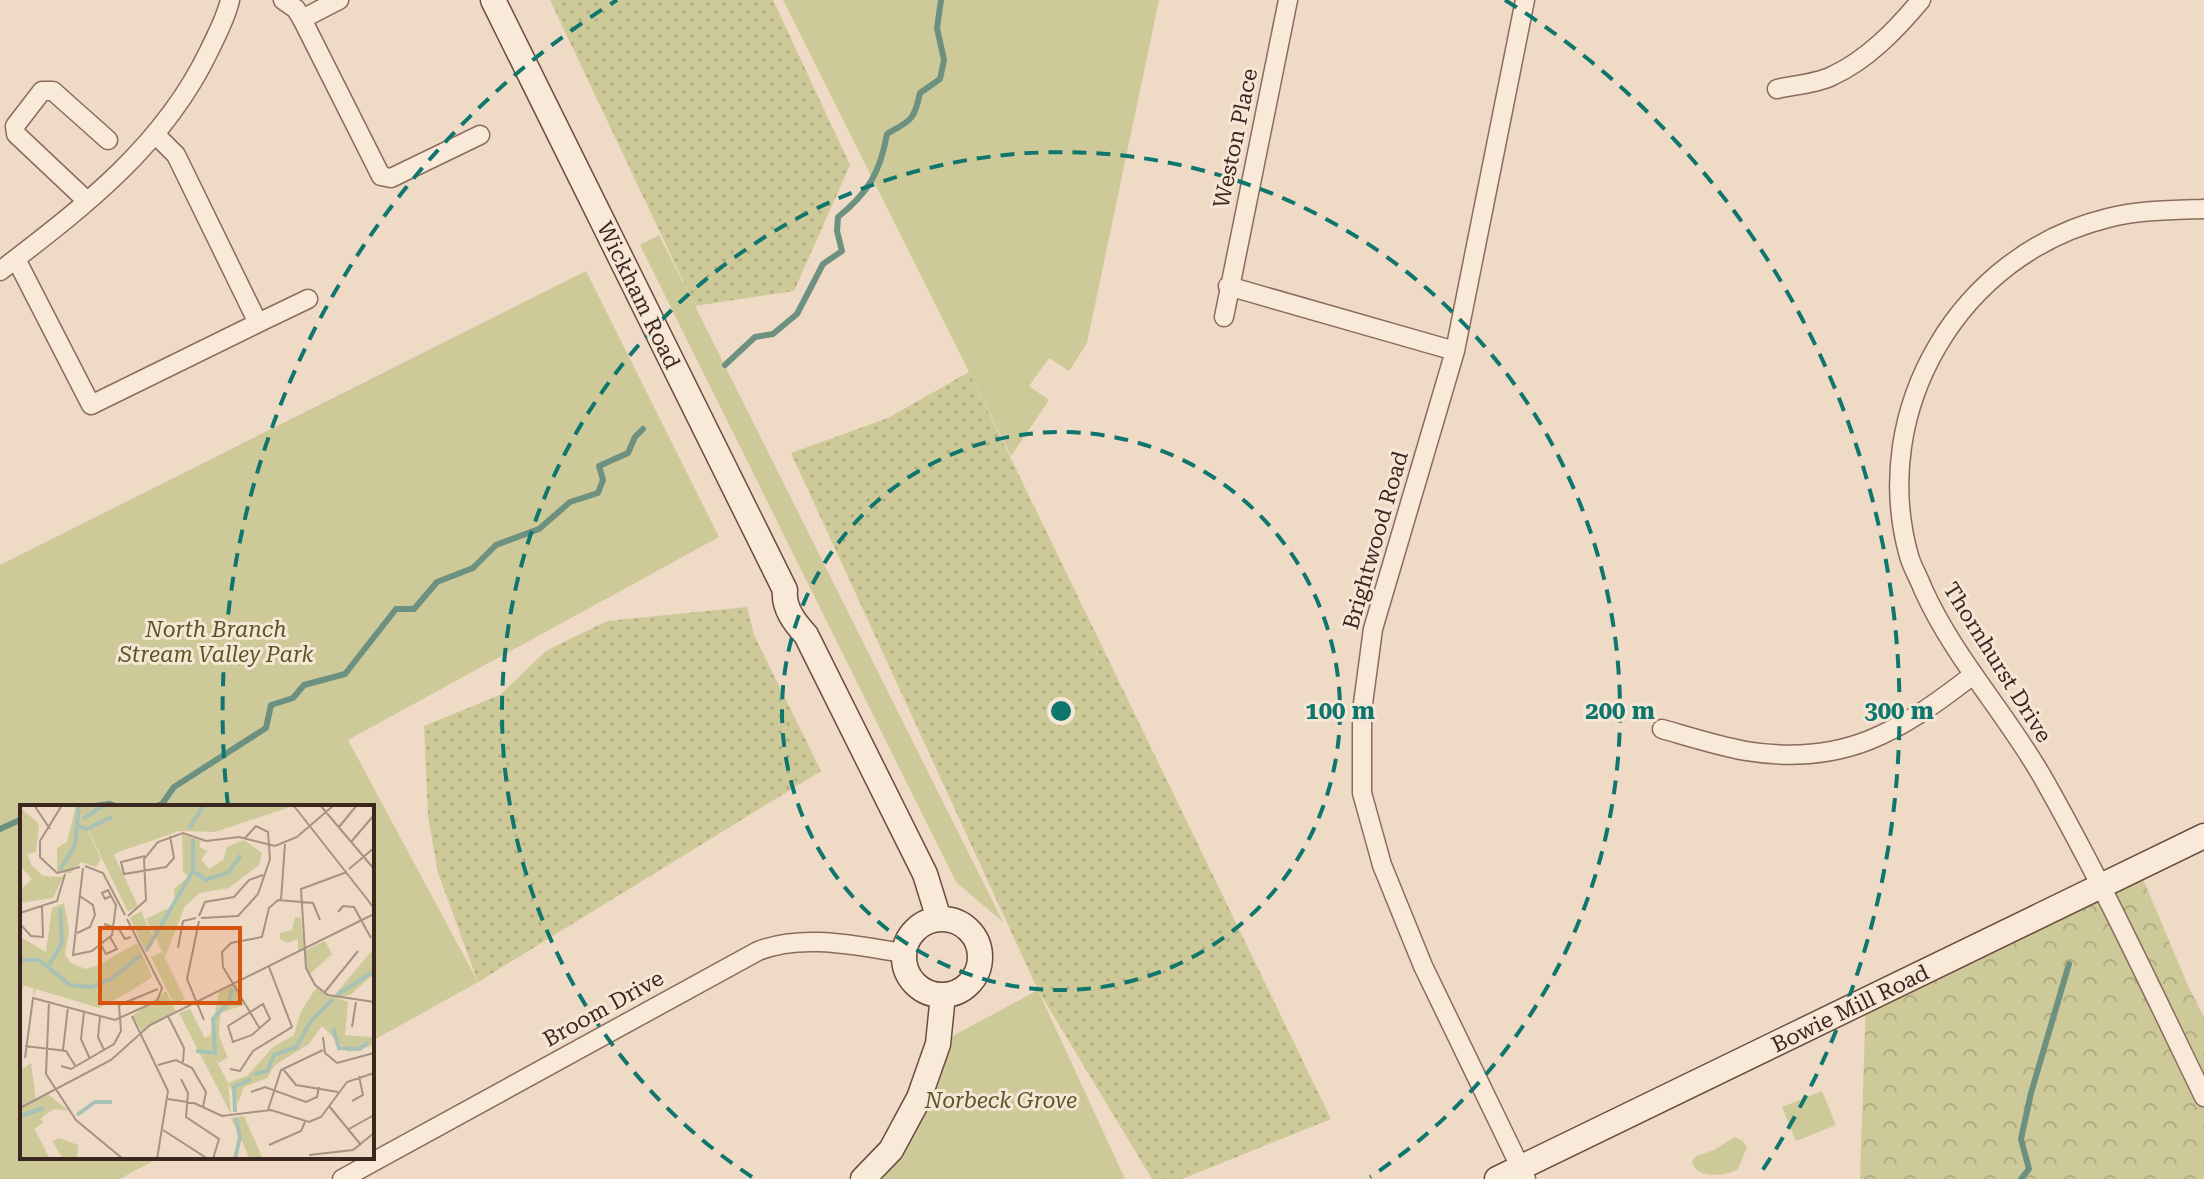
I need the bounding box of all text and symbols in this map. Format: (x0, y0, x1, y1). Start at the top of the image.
street label: Weston Place (1208, 66, 1262, 210)
street label: Wickham Road (592, 217, 685, 373)
street label: Brightwood Road (1338, 448, 1413, 632)
street label: Thornhurst Drive (1938, 578, 2057, 747)
park label: North Branch Stream Valley Park (117, 617, 314, 667)
centre of rings (1047, 697, 1075, 725)
text: 100 m (1305, 697, 1375, 725)
text: 200 m (1585, 697, 1655, 725)
text: 300 m (1864, 697, 1934, 725)
inset map (20, 805, 374, 1159)
street label: Bowie Mill Road (1767, 960, 1933, 1057)
street label: Broom Drive (539, 965, 668, 1052)
park label: Norbeck Grove (924, 1088, 1077, 1113)

